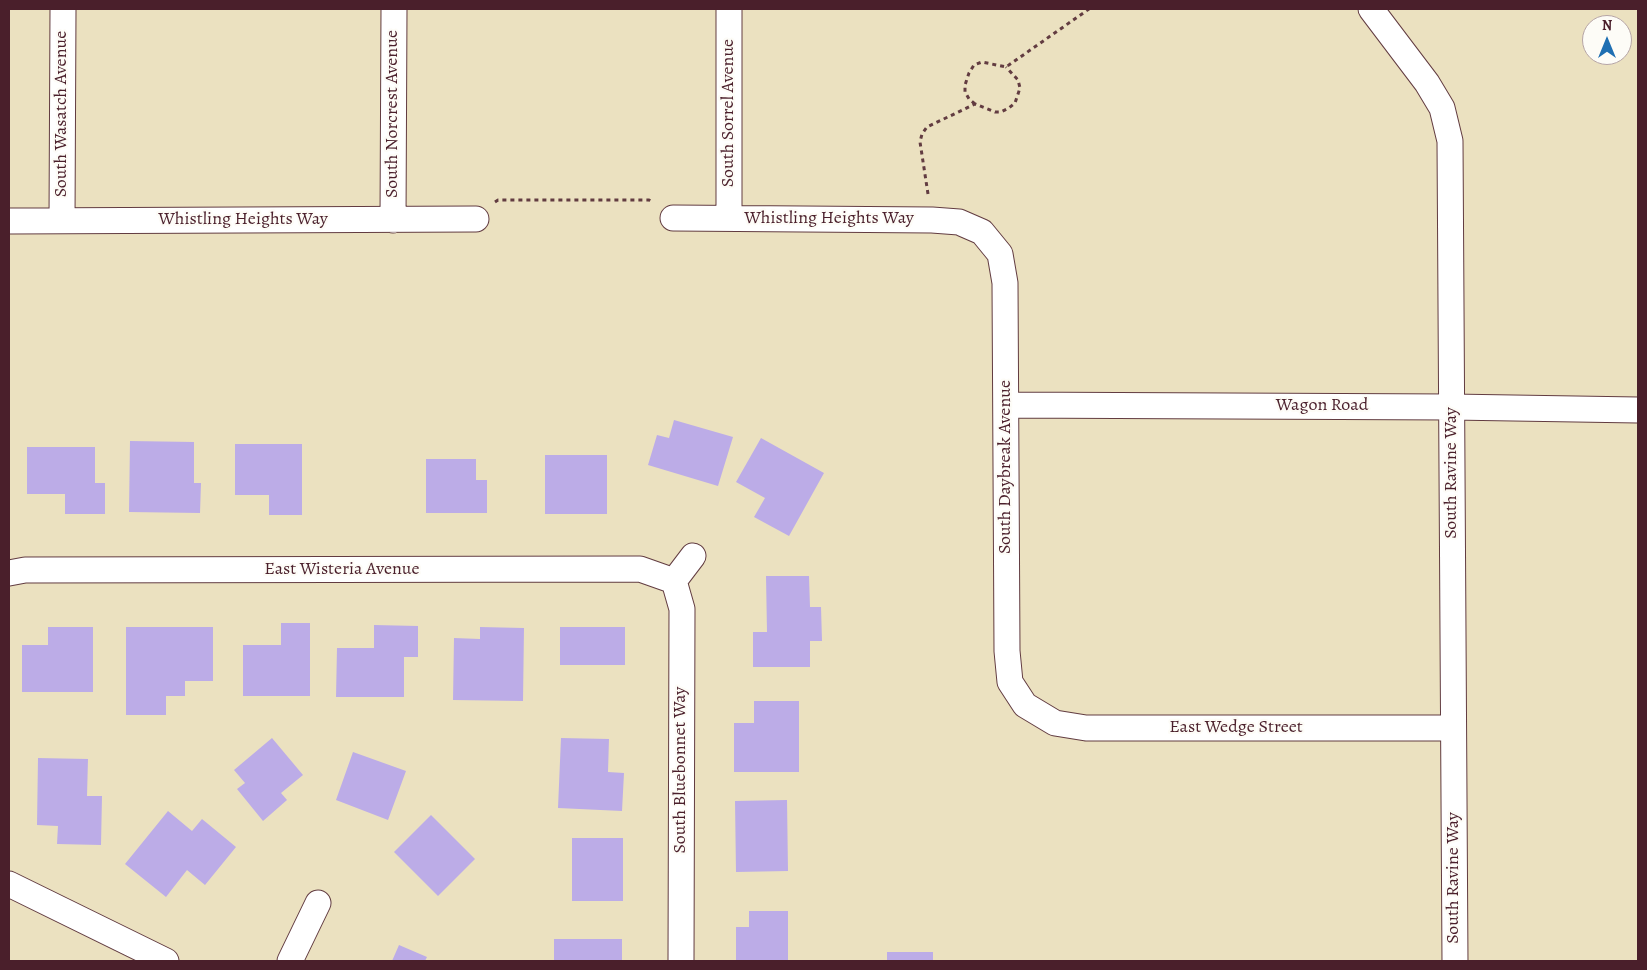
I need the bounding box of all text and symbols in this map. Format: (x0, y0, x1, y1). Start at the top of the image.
north arrow (1582, 15, 1632, 65)
text: N (1602, 16, 1612, 35)
street label: South Norcrest Avenue (382, 30, 404, 198)
street label: South Wasatch Avenue (51, 31, 73, 197)
street label: South Sorrel Avenue (718, 39, 740, 187)
street label: Whistling Heights Way (744, 208, 914, 230)
street label: Whistling Heights Way (158, 209, 328, 231)
street label: South Daybreak Avenue (995, 380, 1017, 554)
street label: Wagon Road (1276, 395, 1368, 417)
street label: South Ravine Way (1441, 407, 1463, 539)
street label: East Wisteria Avenue (264, 559, 420, 581)
street label: South Bluebonnet Way (670, 687, 692, 853)
street label: East Wedge Street (1169, 717, 1303, 739)
street label: South Ravine Way (1443, 812, 1465, 944)

